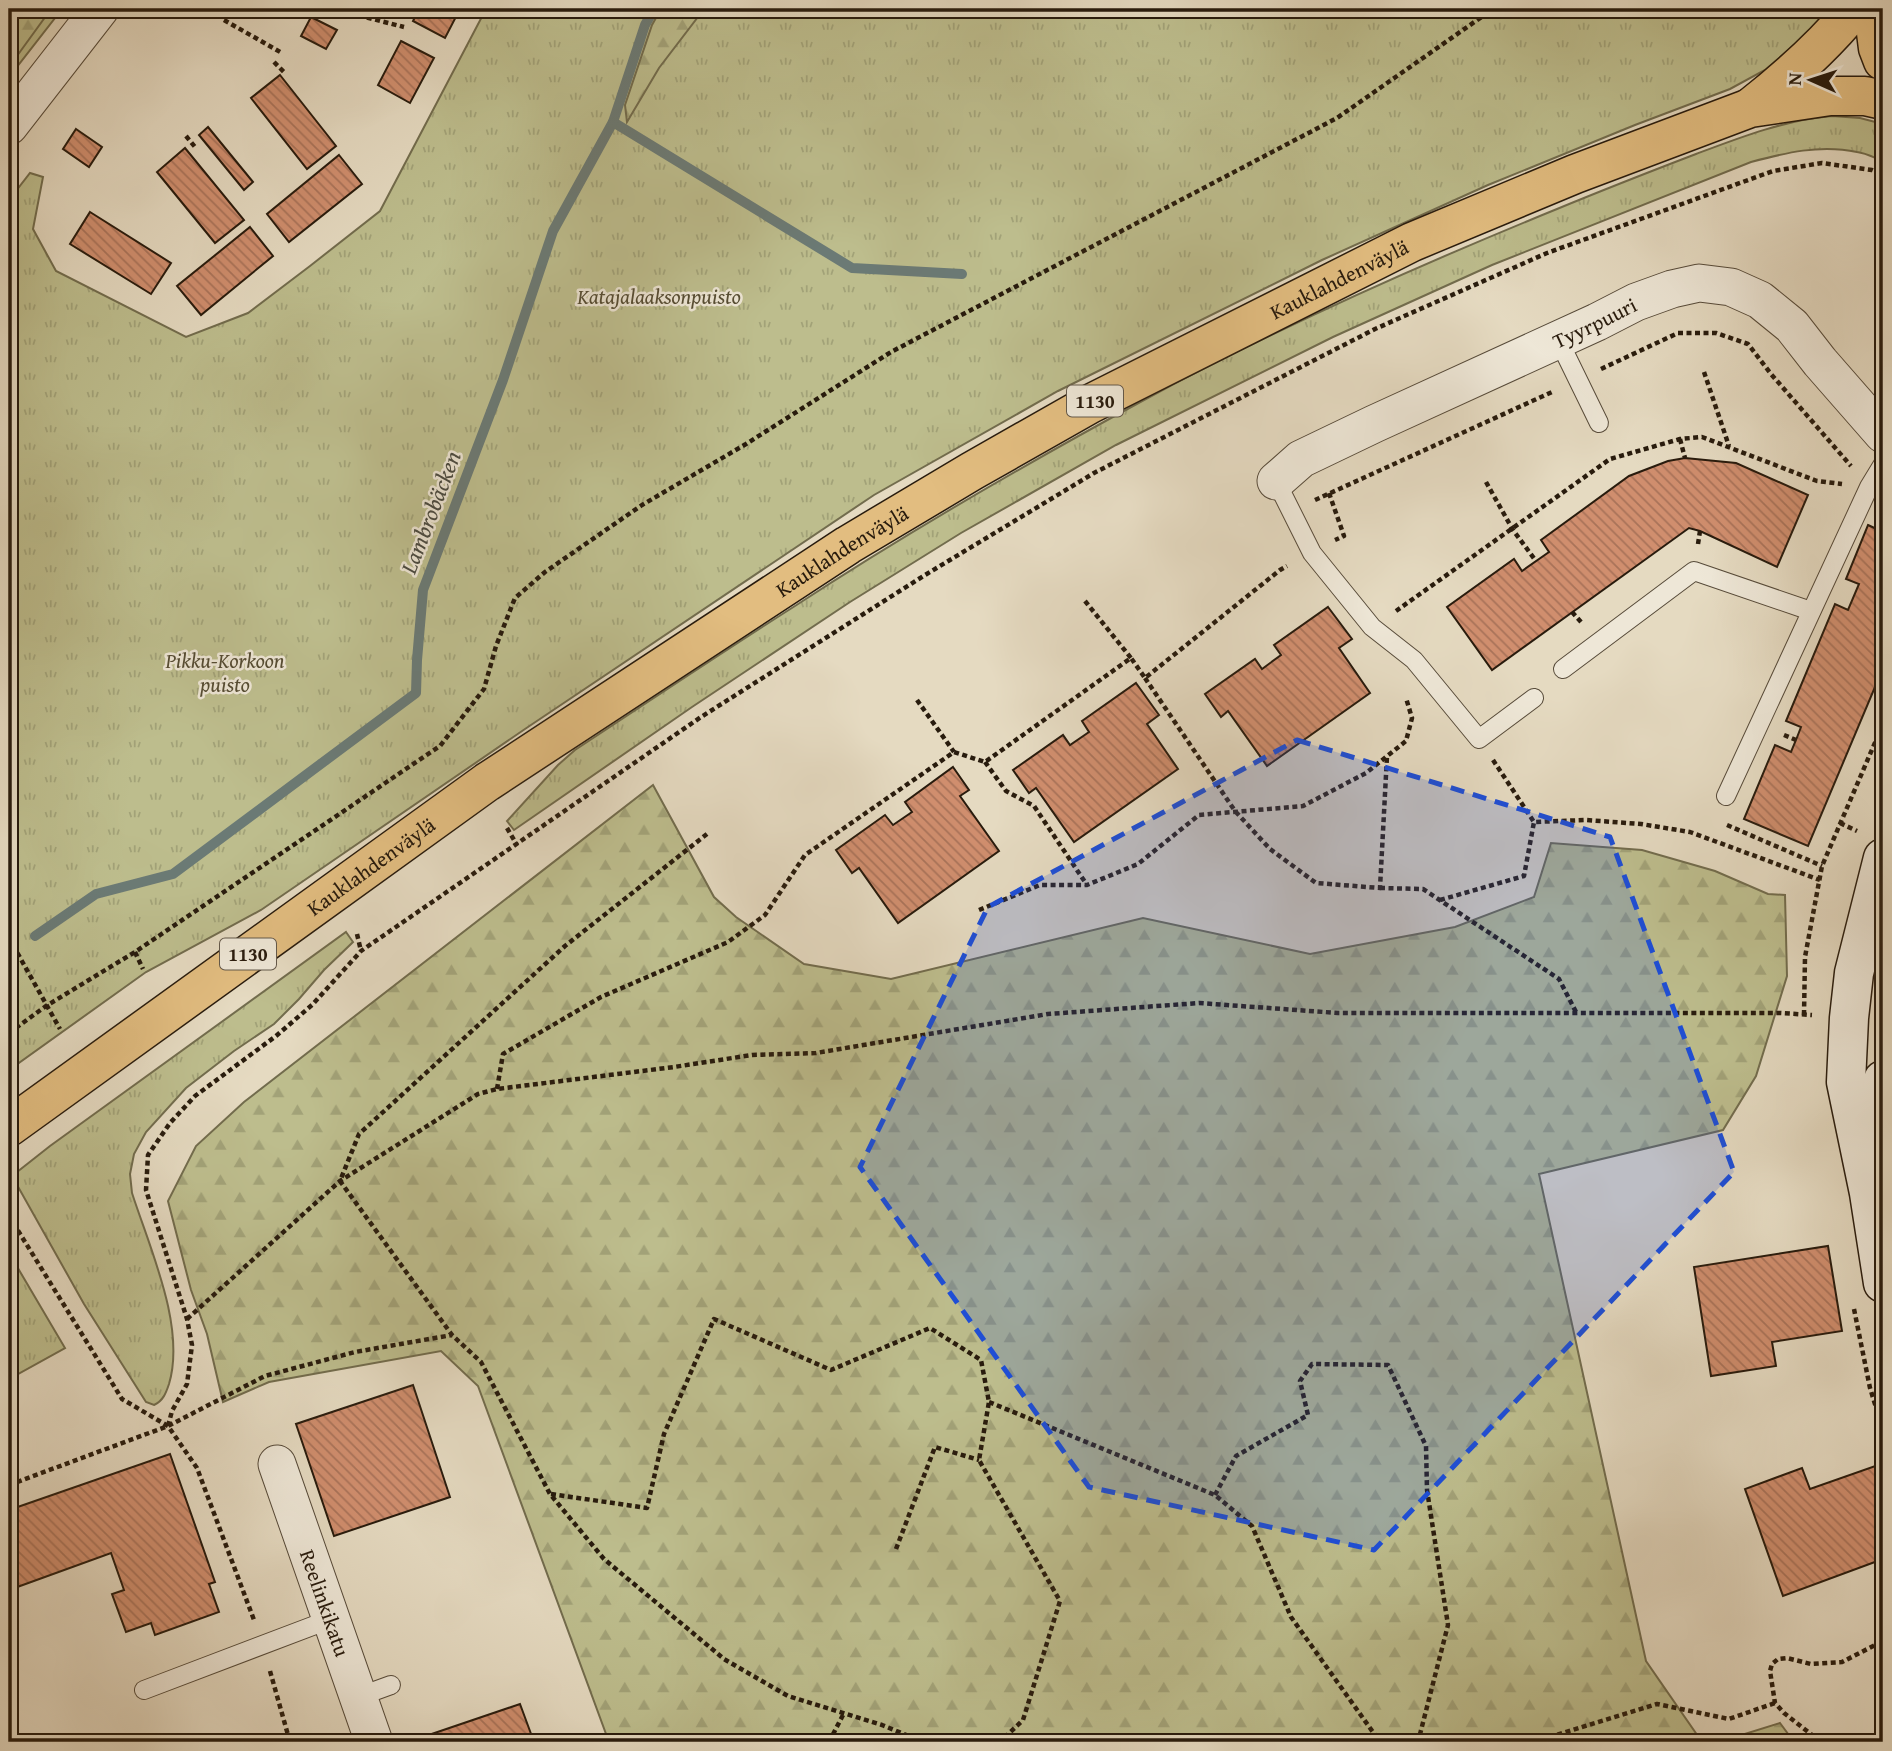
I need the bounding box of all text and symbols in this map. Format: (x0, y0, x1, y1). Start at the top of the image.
north arrow (1776, 46, 1846, 116)
text: N (1780, 72, 1808, 86)
street label: Kauklahdenväylä (1264, 231, 1414, 327)
park label: Katajalaaksonpuisto (576, 281, 741, 312)
street label: Tyyrpuuri (1547, 289, 1642, 356)
road number: 1130 (1067, 386, 1123, 416)
water label: Lambrobäcken (391, 446, 469, 579)
street label: Kauklahdenväylä (769, 497, 914, 604)
park label: Pikku-Korkoon puisto (165, 645, 285, 700)
street label: Kauklahdenväylä (300, 809, 441, 923)
road number: 1130 (220, 938, 276, 970)
street label: Reelinkikatu (292, 1545, 359, 1661)

